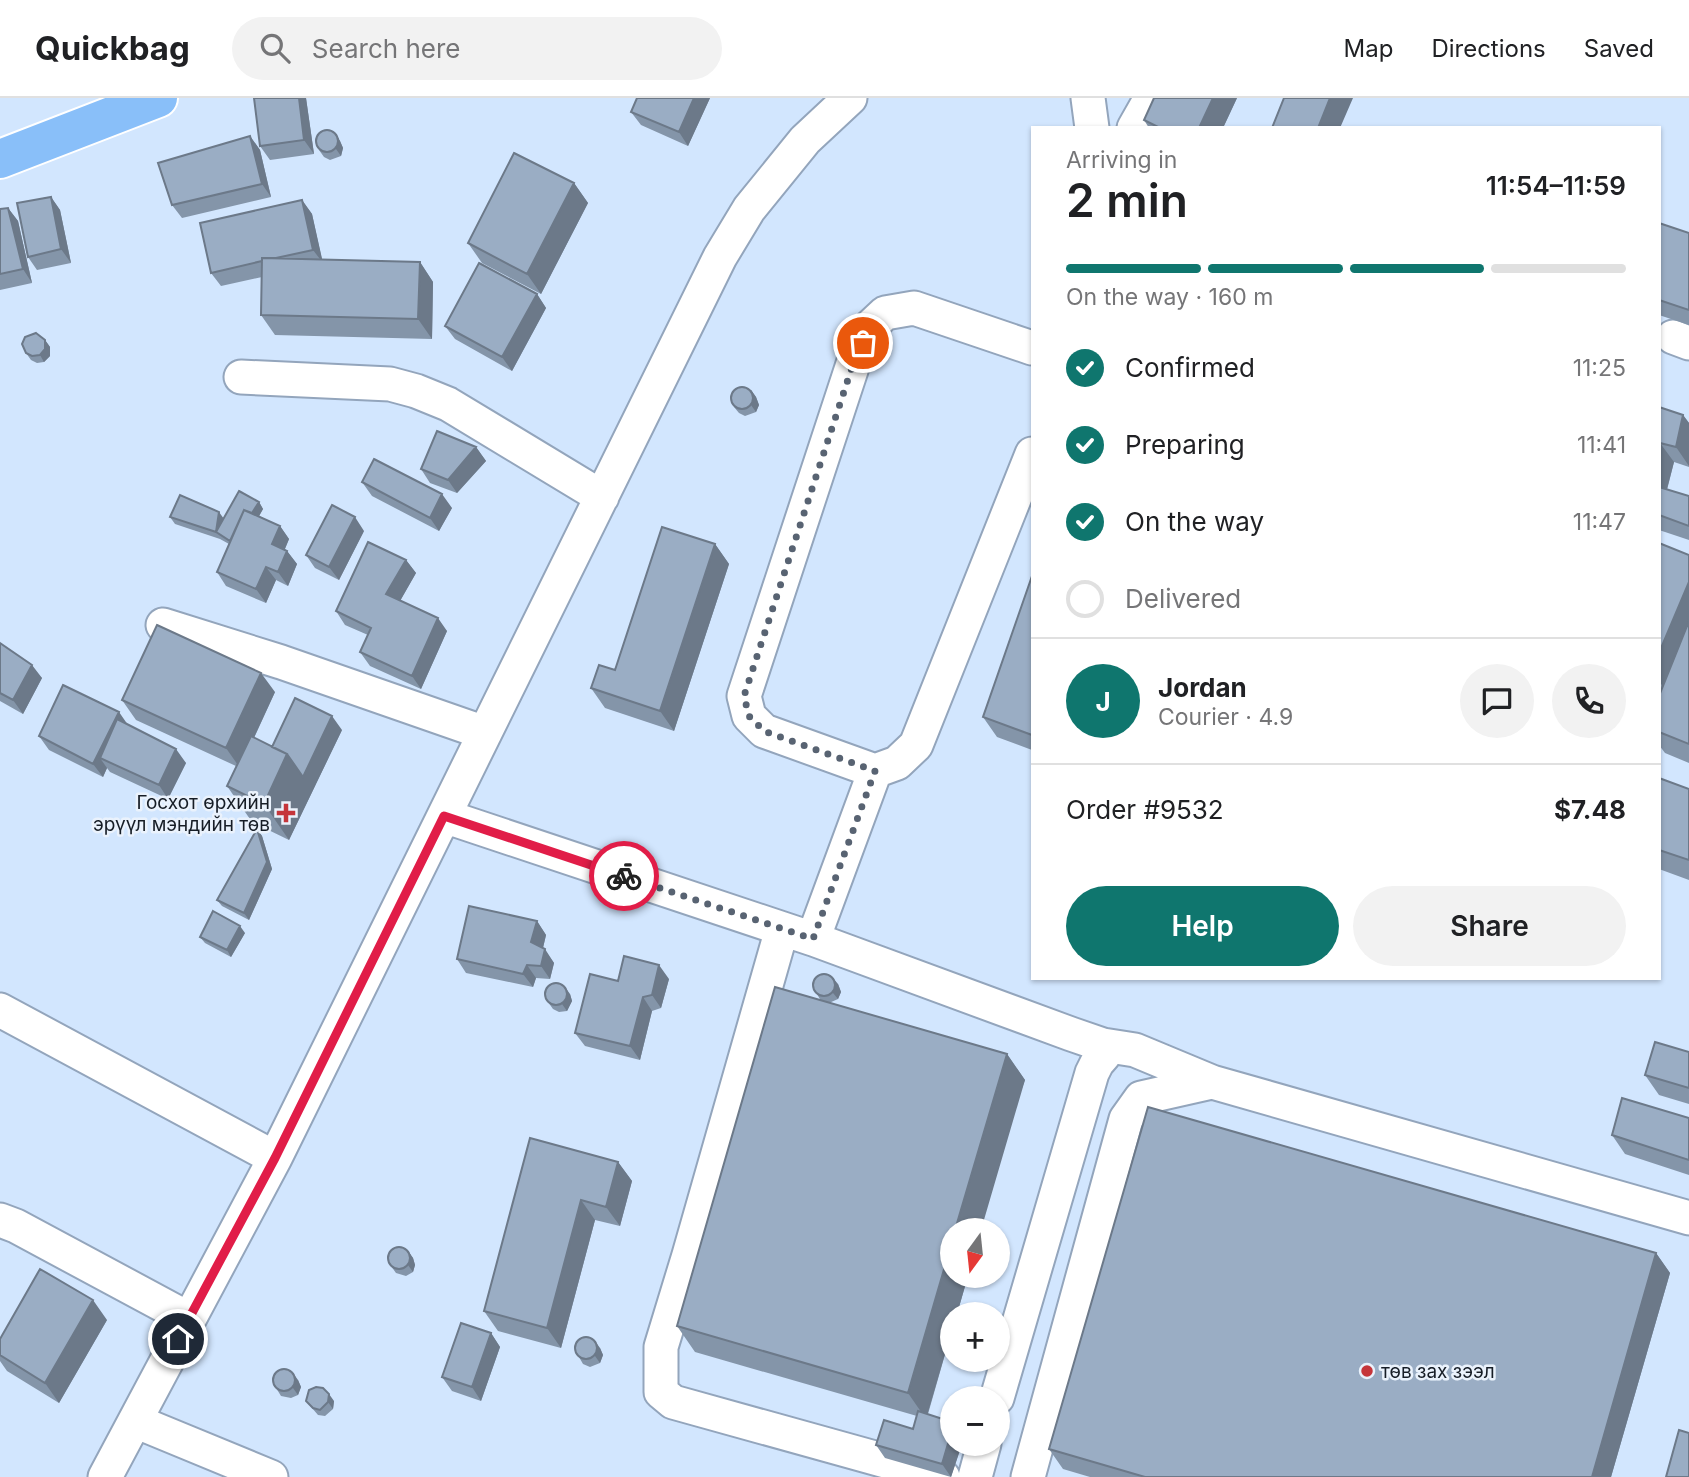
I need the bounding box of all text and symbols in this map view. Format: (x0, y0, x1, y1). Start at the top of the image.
search box (232, 17, 722, 80)
text: Quickbag (35, 28, 190, 68)
icon: search (256, 29, 294, 67)
text: Search here (312, 33, 460, 64)
text: Map (1344, 34, 1393, 63)
text: Directions (1431, 34, 1546, 63)
text: Saved (1584, 34, 1654, 63)
text: Arriving in (1066, 146, 1177, 174)
text: 11:54–11:59 (1486, 170, 1626, 201)
text: 2 min (1066, 172, 1188, 228)
text: On the way · 160 m (1066, 283, 1273, 311)
pin (833, 313, 893, 373)
icon: bag (844, 324, 882, 362)
icon: check (1066, 349, 1104, 387)
text: Confirmed (1125, 352, 1255, 383)
text: 11:25 (1573, 354, 1626, 382)
icon: check (1066, 426, 1104, 464)
text: Preparing (1125, 429, 1245, 460)
text: 11:41 (1577, 431, 1626, 459)
icon: check (1066, 503, 1104, 541)
text: On the way (1125, 506, 1264, 537)
text: 11:47 (1573, 508, 1626, 536)
text: Delivered (1125, 583, 1241, 614)
button: chat (1460, 664, 1534, 738)
button: phone (1552, 664, 1626, 738)
text: Jordan (1158, 672, 1247, 703)
text: J (1095, 686, 1111, 717)
text: Courier · 4.9 (1158, 703, 1293, 731)
place label: Госхот өрхийн эрүүл мэндийн төв (93, 791, 270, 836)
text: Order #9532 (1066, 794, 1224, 825)
text: $7.48 (1554, 794, 1626, 825)
marker: Госхот өрхийн эрүүл мэндийн төв (276, 803, 296, 823)
courier (589, 841, 659, 911)
icon: bike (605, 857, 643, 895)
button: Help (1066, 886, 1339, 966)
button: Share (1353, 886, 1626, 966)
north arrow (940, 1218, 1010, 1288)
map controls (940, 1218, 1010, 1456)
button: + (940, 1302, 1010, 1372)
pin (148, 1309, 208, 1369)
icon: home (159, 1320, 197, 1358)
place label: төв зах зээл (1381, 1360, 1495, 1383)
marker: төв зах зээл (1359, 1363, 1375, 1379)
button: − (940, 1386, 1010, 1456)

